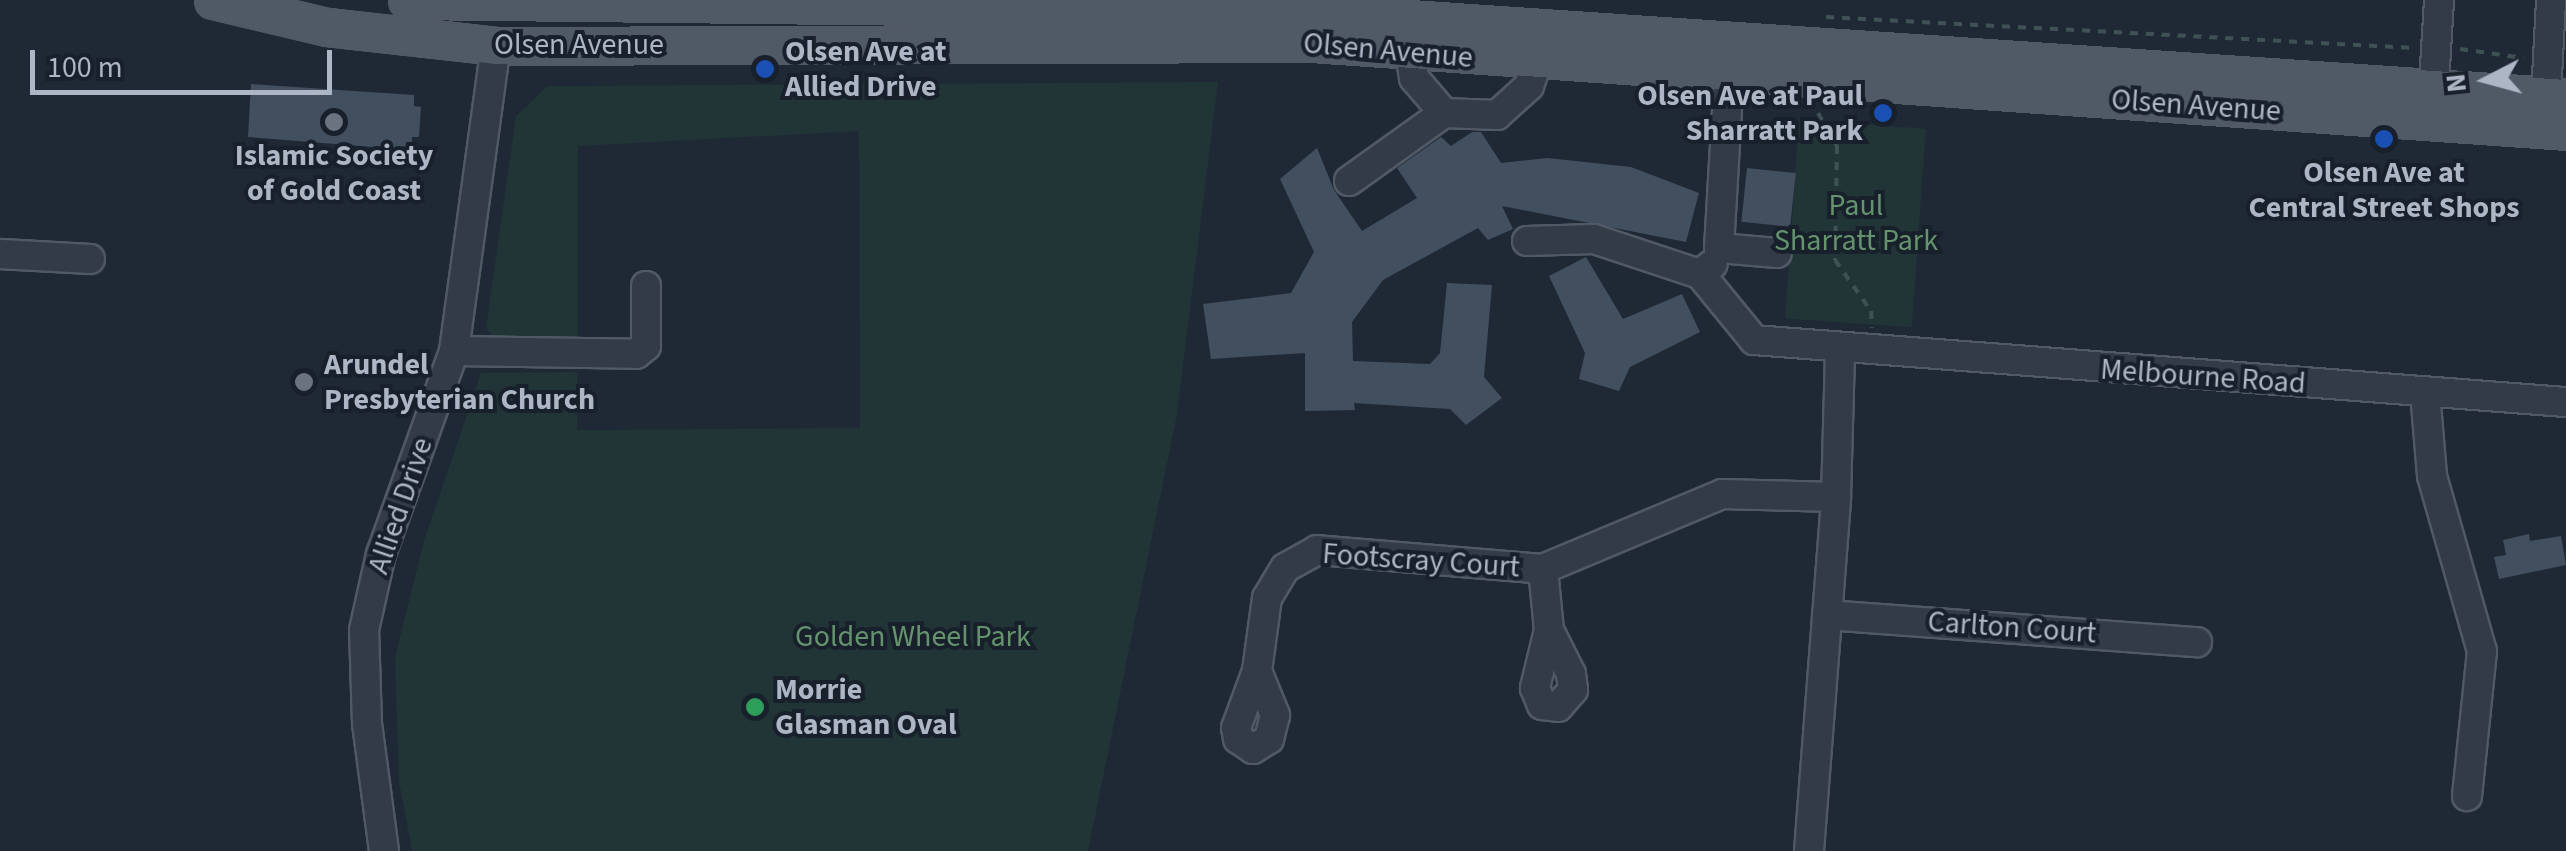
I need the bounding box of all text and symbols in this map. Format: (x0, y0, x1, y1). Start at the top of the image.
street label: Olsen Avenue (1302, 26, 1474, 76)
street label: Olsen Avenue (494, 27, 664, 63)
scale bar (35, 30, 338, 92)
north arrow (2436, 30, 2536, 130)
place label: Olsen Ave at Allied Drive (785, 34, 947, 104)
text: 100 m (47, 46, 123, 89)
marker: Olsen Ave at Allied Drive (754, 58, 776, 80)
text: N (2435, 72, 2477, 94)
place label: Olsen Ave at Paul Sharratt Park (1637, 78, 1863, 148)
street label: Olsen Avenue (2110, 82, 2282, 130)
marker: Olsen Ave at Paul Sharratt Park (1872, 102, 1894, 124)
marker: Islamic Society of Gold Coast (323, 111, 345, 133)
marker: Olsen Ave at Central Street Shops (2373, 128, 2395, 150)
place label: Islamic Society of Gold Coast (235, 138, 433, 208)
place label: Olsen Ave at Central Street Shops (2248, 155, 2520, 226)
park label: Paul Sharratt Park (1774, 188, 1938, 258)
place label: Arundel Presbyterian Church (324, 347, 595, 418)
street label: Melbourne Road (2099, 352, 2307, 402)
marker: Arundel Presbyterian Church (293, 371, 315, 393)
street label: Allied Drive (361, 433, 441, 579)
street label: Footscray Court (1321, 536, 1521, 586)
street label: Carlton Court (1926, 604, 2098, 652)
park label: Golden Wheel Park (795, 619, 1031, 655)
place label: Morrie Glasman Oval (775, 672, 956, 742)
marker: Morrie Glasman Oval (744, 696, 766, 718)

